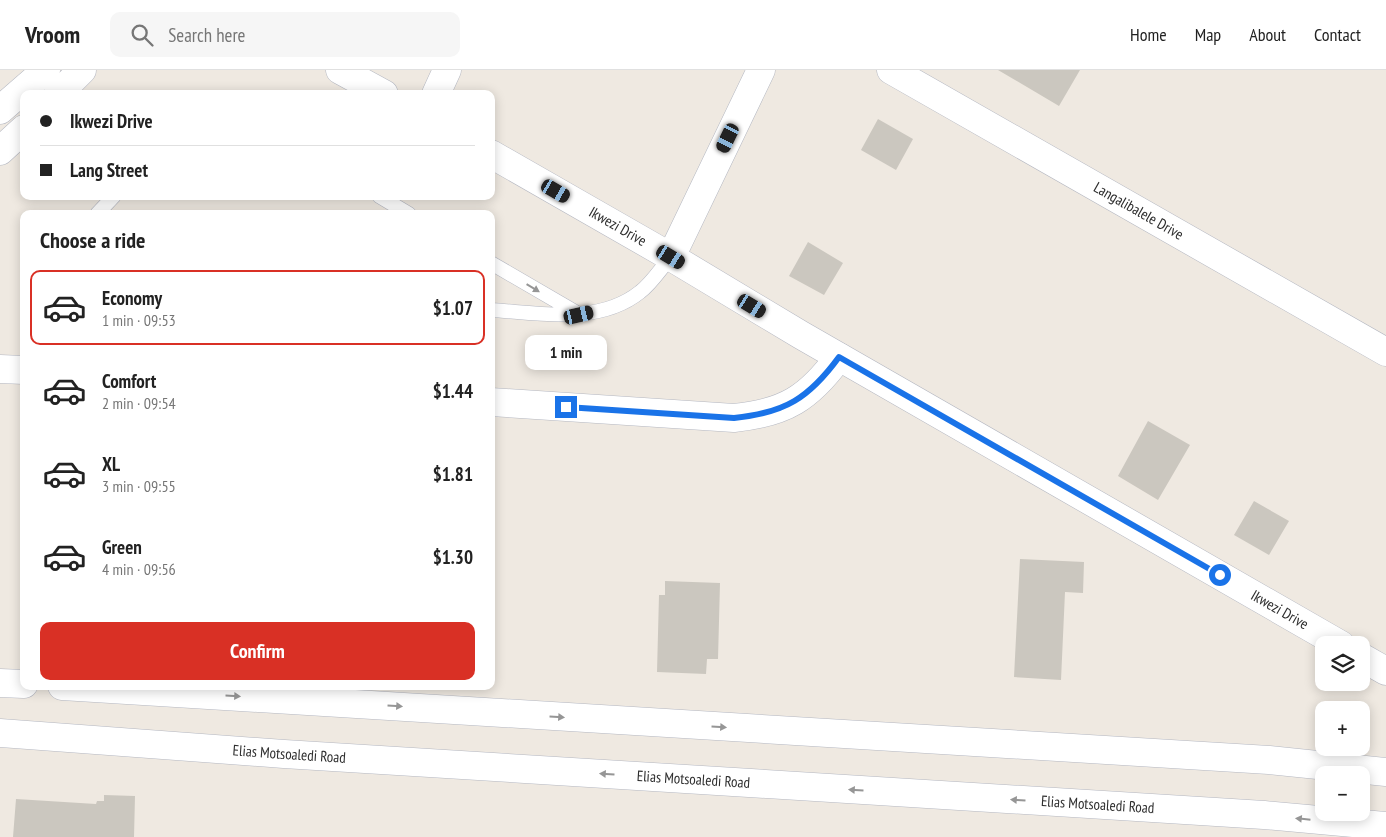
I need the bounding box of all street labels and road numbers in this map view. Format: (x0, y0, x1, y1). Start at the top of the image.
street label: Langalibalele Drive (1091, 178, 1187, 244)
street label: Ikwezi Drive (586, 202, 650, 250)
street label: Ikwezi Drive (1248, 585, 1312, 633)
street label: Elias Motsoaledi Road (232, 740, 346, 767)
street label: Elias Motsoaledi Road (636, 766, 751, 792)
street label: Elias Motsoaledi Road (1040, 791, 1155, 817)

